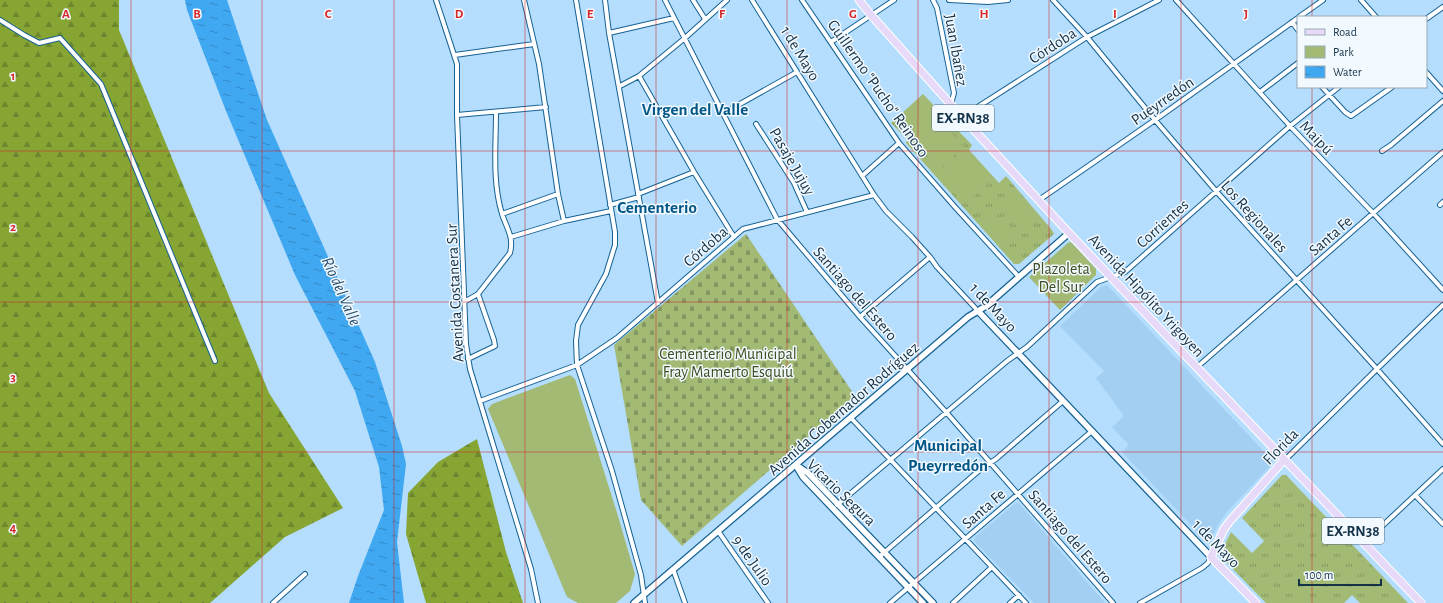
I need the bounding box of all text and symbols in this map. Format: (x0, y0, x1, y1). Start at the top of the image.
text: A (62, 8, 70, 21)
text: B (193, 8, 201, 21)
text: C (325, 8, 332, 21)
text: D (455, 8, 464, 21)
text: E (587, 8, 594, 21)
text: F (719, 8, 726, 21)
text: H (979, 8, 989, 21)
text: I (1113, 8, 1117, 21)
text: J (1244, 8, 1248, 21)
street label: Juan Ibañez (942, 13, 970, 88)
street label: Guillermo "Pucho" Reinoso (824, 15, 934, 161)
legend (1297, 16, 1427, 88)
street label: 1 de Mayo (777, 23, 823, 84)
street label: Córdoba (1026, 25, 1079, 67)
text: Road (1333, 26, 1357, 38)
text: Park (1333, 46, 1354, 58)
text: Water (1333, 66, 1362, 78)
text: 1 (11, 70, 15, 83)
street label: Pueyrredón (1128, 74, 1197, 129)
district label: Virgen del Valle (642, 101, 748, 118)
road number: EX-RN38 (932, 105, 994, 131)
street label: Maipú (1297, 118, 1336, 158)
street label: Pasaje Jujuy (766, 125, 818, 199)
street label: Los Regionales (1218, 178, 1291, 256)
street label: Corrientes (1134, 196, 1192, 251)
district label: Cementerio (617, 199, 697, 216)
street label: Santa Fe (1306, 213, 1355, 259)
text: 2 (10, 221, 16, 234)
street label: Avenida Costanera Sur (443, 222, 467, 363)
street label: Córdoba (681, 223, 731, 270)
street label: Avenida Hipólito Yrigoyen (1085, 231, 1207, 361)
street label: Santiago del Estero (810, 244, 900, 344)
water label: Río del Valle (319, 254, 364, 328)
park label: Plazoleta Del Sur (1032, 261, 1090, 295)
street label: 1 de Mayo (966, 280, 1020, 336)
street label: Avenida Gobernador Rodríguez (765, 339, 922, 478)
park label: Cementerio Municipal Fray Mamerto Esquiú (659, 346, 797, 381)
text: 3 (10, 371, 16, 384)
street label: Florida (1260, 426, 1302, 468)
district label: Municipal Pueyrredón (908, 437, 988, 475)
street label: Vicario Segura (804, 456, 879, 529)
street label: Santa Fe (959, 486, 1008, 532)
street label: Santiago del Estero (1025, 487, 1115, 587)
street label: 1 de Mayo (1189, 516, 1243, 572)
road number: EX-RN38 (1322, 518, 1384, 544)
text: 4 (10, 522, 17, 535)
street label: 9 de Julio (729, 533, 775, 589)
scale bar (1299, 561, 1381, 587)
text: 100 m (1305, 569, 1333, 581)

